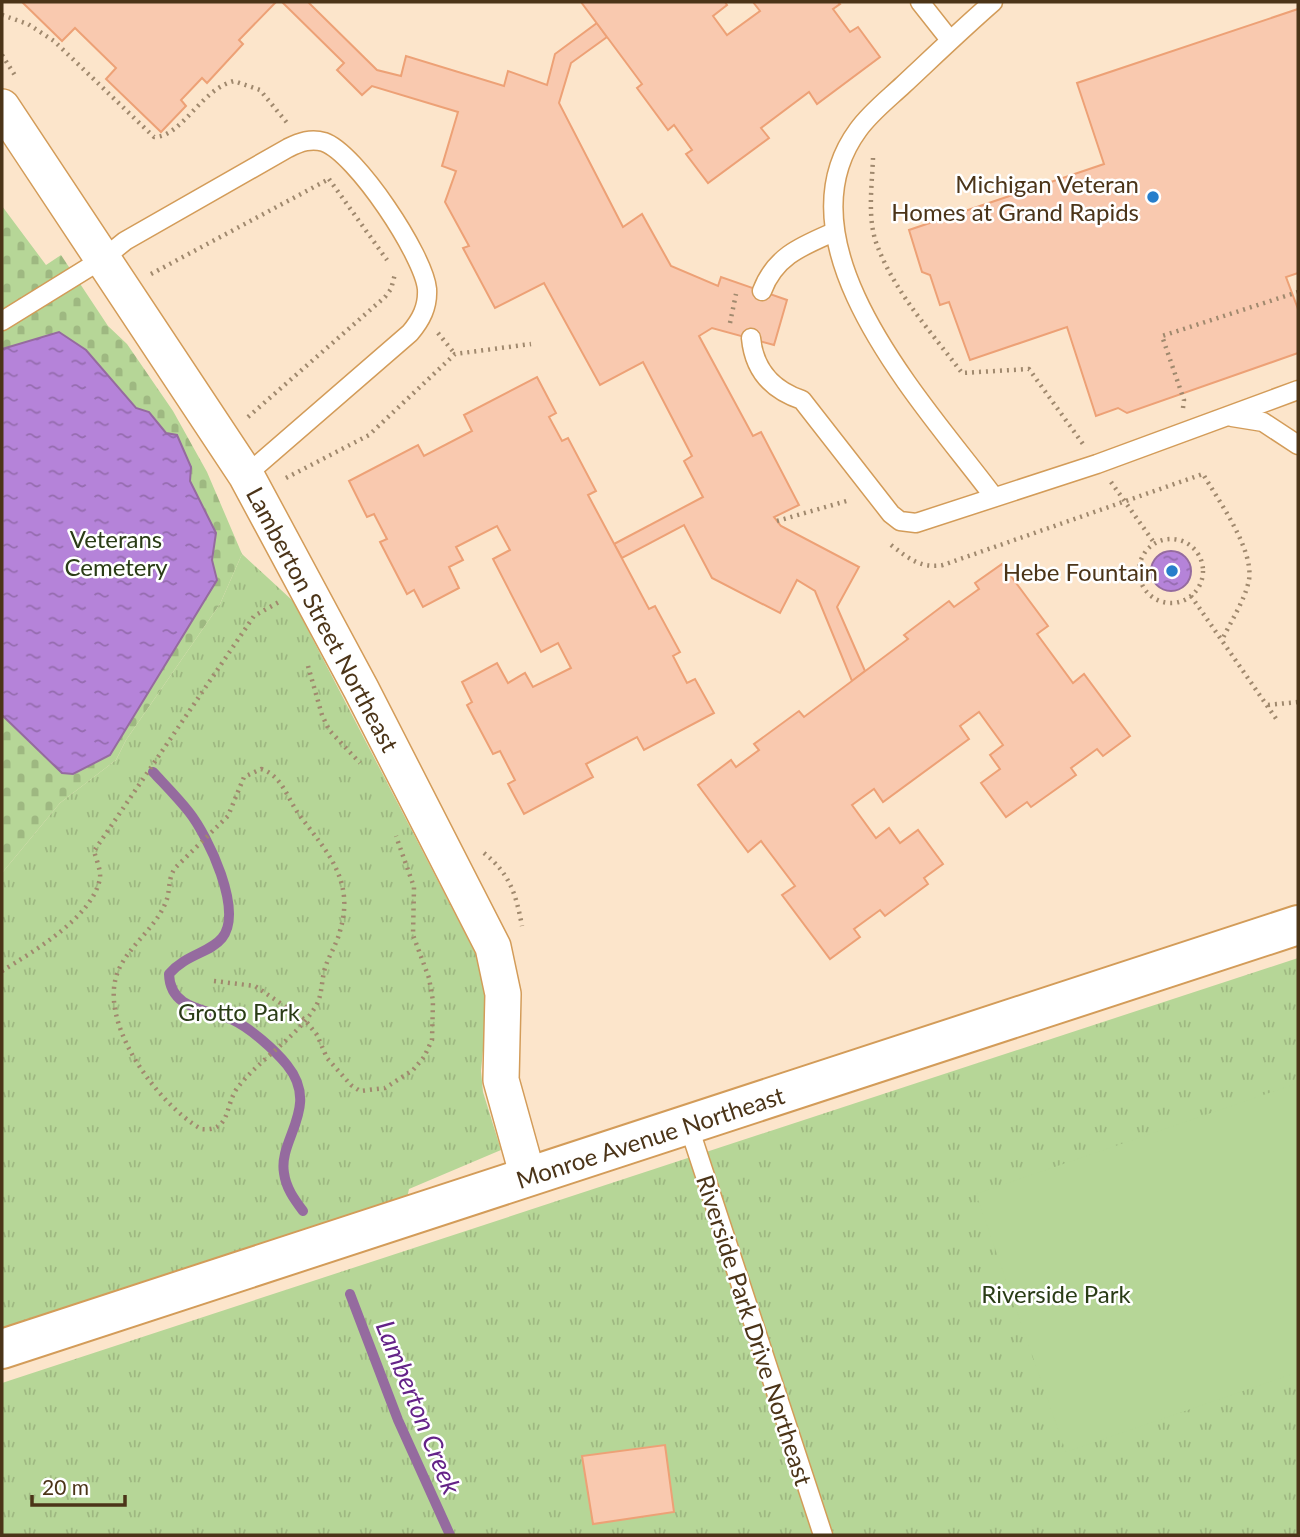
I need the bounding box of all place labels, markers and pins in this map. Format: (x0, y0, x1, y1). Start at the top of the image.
place label: Michigan Veteran Homes at Grand Rapids (891, 169, 1139, 226)
marker: Michigan Veteran Homes at Grand Rapids (1145, 189, 1161, 205)
place label: Hebe Fountain (1003, 557, 1158, 586)
marker: Hebe Fountain (1164, 563, 1180, 579)

